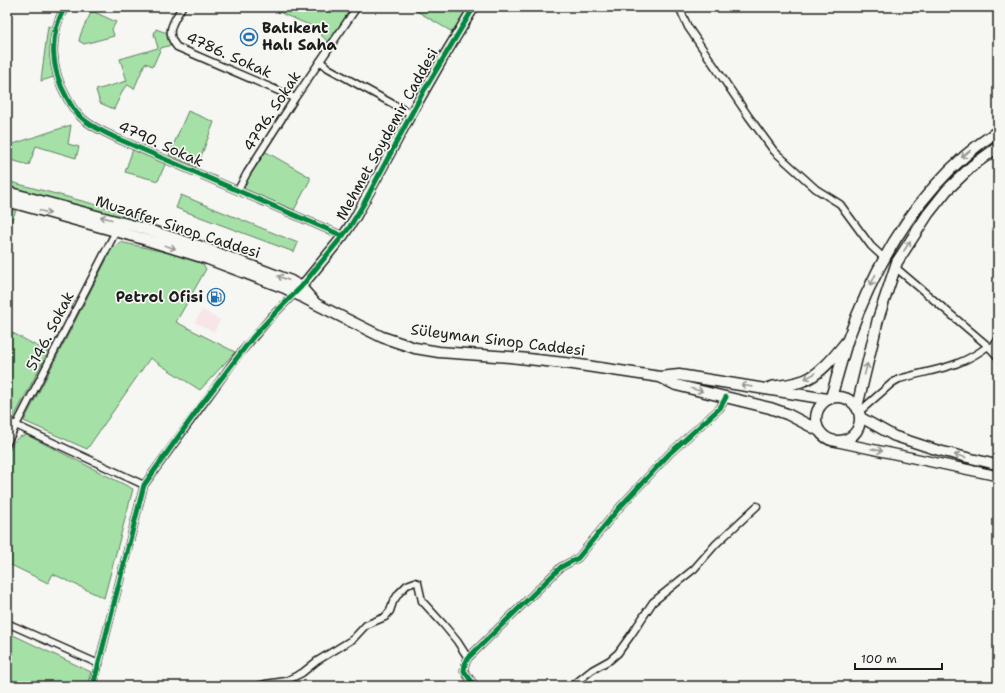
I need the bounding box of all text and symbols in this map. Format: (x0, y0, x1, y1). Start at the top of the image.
place label: Batıkent Halı Saha (262, 18, 338, 55)
street label: 4786. Sokak (183, 27, 275, 83)
sports icon: Batıkent Halı Saha (239, 27, 259, 47)
street label: Mehmet Soydemir Caddesi (331, 44, 443, 224)
street label: 4796. Sokak (239, 67, 305, 155)
street label: 4790. Sokak (115, 116, 207, 172)
one-way arrow (961, 149, 972, 158)
street label: Muzaffer Sinop Caddesi (93, 191, 263, 263)
one-way arrow (38, 208, 51, 216)
one-way arrow (100, 214, 113, 222)
one-way arrow (903, 240, 911, 252)
one-way arrow (163, 244, 176, 251)
one-way arrow (277, 273, 289, 281)
one-way arrow (869, 274, 876, 286)
place label: Petrol Ofisi (116, 287, 203, 307)
fuel station icon: Petrol Ofisi (206, 287, 226, 307)
street label: 5146. Sokak (21, 288, 79, 374)
street label: Süleyman Sinop Caddesi (410, 319, 586, 361)
one-way arrow (863, 363, 870, 376)
one-way arrow (804, 373, 816, 381)
one-way arrow (741, 382, 754, 390)
one-way arrow (690, 386, 703, 394)
one-way arrow (870, 446, 883, 454)
one-way arrow (954, 451, 967, 459)
scale bar (855, 645, 942, 671)
text: 100 m (861, 651, 897, 667)

